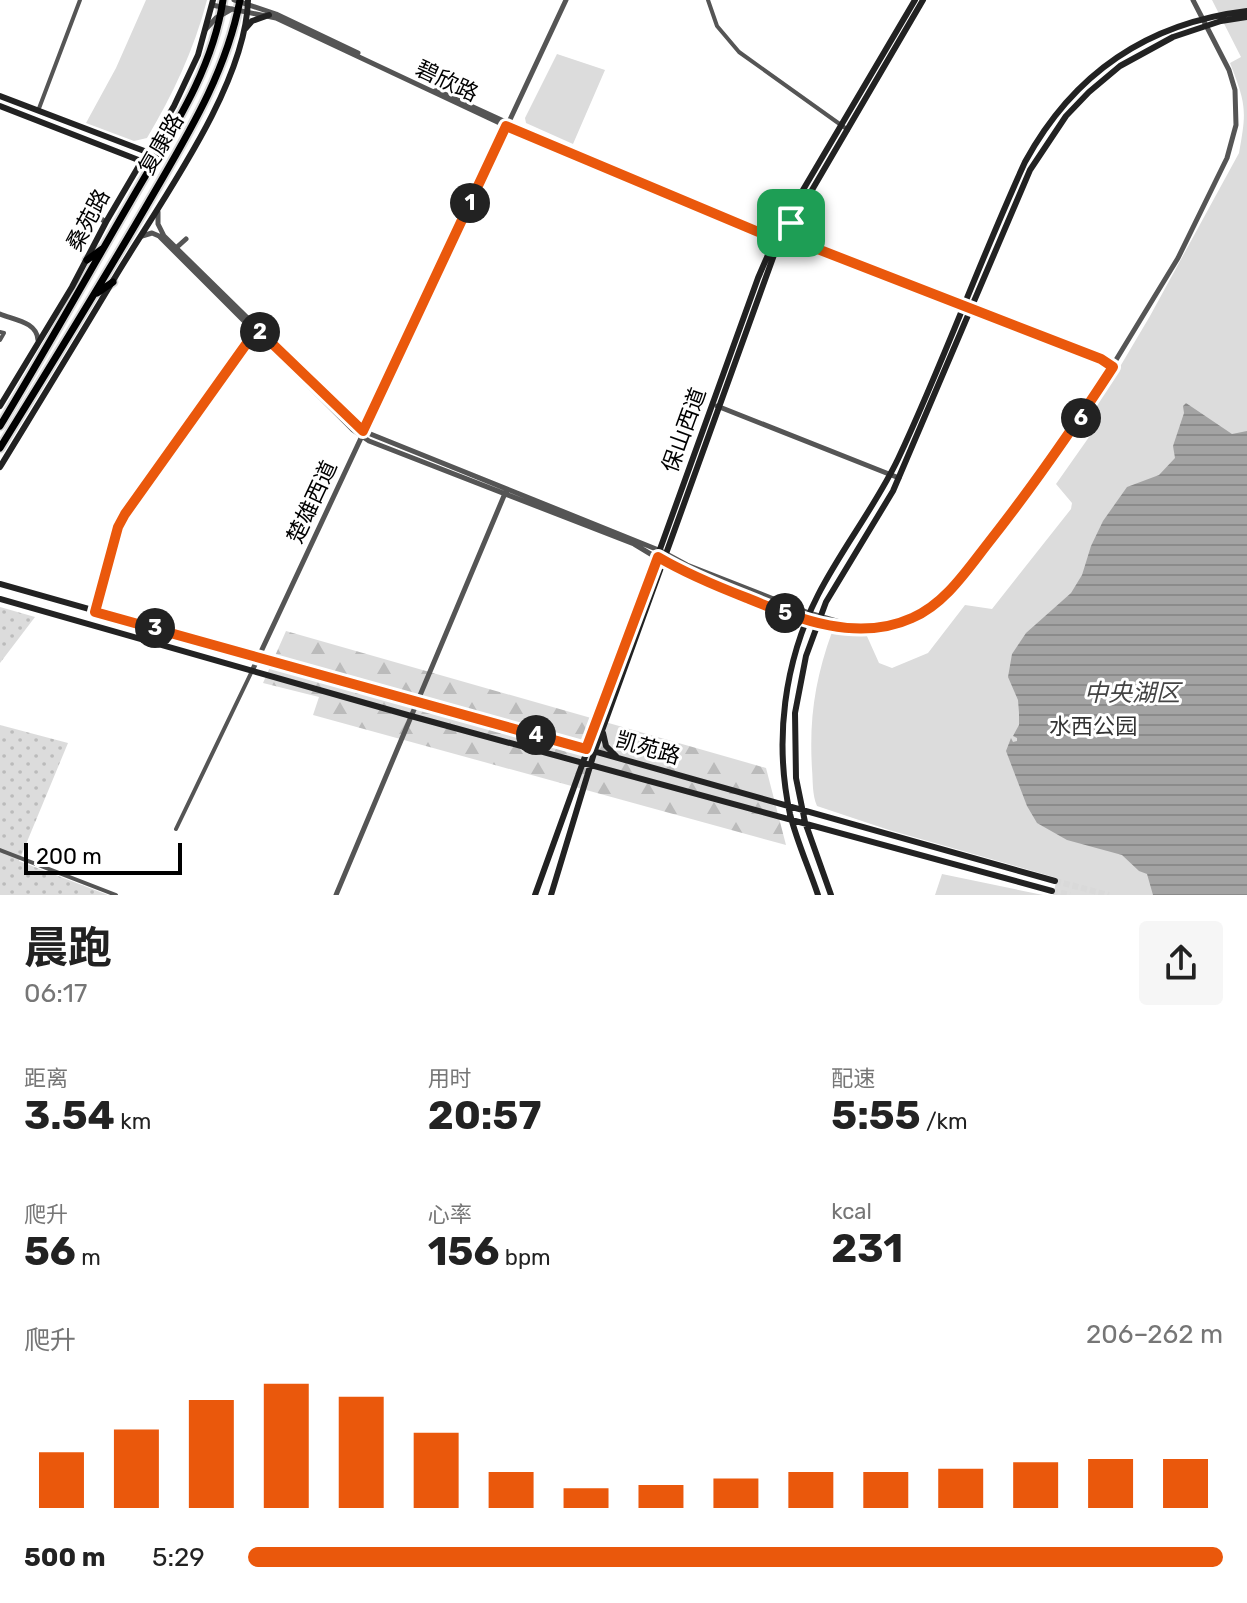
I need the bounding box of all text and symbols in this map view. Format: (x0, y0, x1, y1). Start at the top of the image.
street label: 碧欣路 (411, 55, 483, 107)
street label: 复康路 (133, 109, 189, 179)
pin: 1 (450, 183, 490, 223)
street label: 桑苑路 (61, 185, 115, 255)
text: 1 (465, 189, 475, 216)
pin (757, 189, 825, 257)
icon: arrive (769, 201, 813, 245)
pin: 2 (240, 312, 280, 352)
text: 2 (253, 318, 267, 345)
street label: 保山西道 (656, 384, 712, 476)
pin: 6 (1061, 398, 1101, 438)
text: 6 (1074, 404, 1088, 431)
street label: 楚雄西道 (281, 456, 343, 548)
pin: 5 (765, 593, 805, 633)
text: 5 (778, 599, 792, 626)
pin: 3 (135, 608, 175, 648)
text: 3 (148, 614, 162, 641)
water label: 中央湖区 (1084, 679, 1183, 707)
park label: 水西公园 (1049, 713, 1137, 740)
pin: 4 (516, 715, 556, 755)
text: 4 (528, 721, 544, 748)
street label: 凯苑路 (613, 726, 683, 770)
scale bar (24, 839, 182, 875)
text: 200 m (36, 843, 102, 870)
button: share (1139, 921, 1223, 1005)
text: 晨跑 (24, 922, 112, 974)
text: 06:17 (24, 978, 87, 1009)
text: 距离 (24, 1065, 68, 1092)
text: 用时 (428, 1065, 472, 1092)
text: 配速 (831, 1065, 875, 1092)
text: 3.54 (24, 1092, 115, 1139)
text: 20:57 (428, 1092, 541, 1139)
text: 5:55 (831, 1092, 921, 1139)
text: km (115, 1108, 151, 1135)
text: /km (921, 1108, 967, 1135)
text: kcal (831, 1198, 872, 1225)
text: 爬升 (24, 1201, 68, 1228)
text: 心率 (428, 1201, 472, 1228)
text: 231 (831, 1225, 903, 1272)
text: 56 (24, 1228, 76, 1275)
text: 156 (428, 1228, 499, 1275)
text: m (76, 1244, 101, 1271)
text: bpm (499, 1244, 551, 1271)
text: 206–262 m (1086, 1319, 1223, 1350)
text: 爬升 (24, 1325, 76, 1356)
text: 500 m (24, 1542, 106, 1573)
text: 5:29 (152, 1542, 205, 1573)

